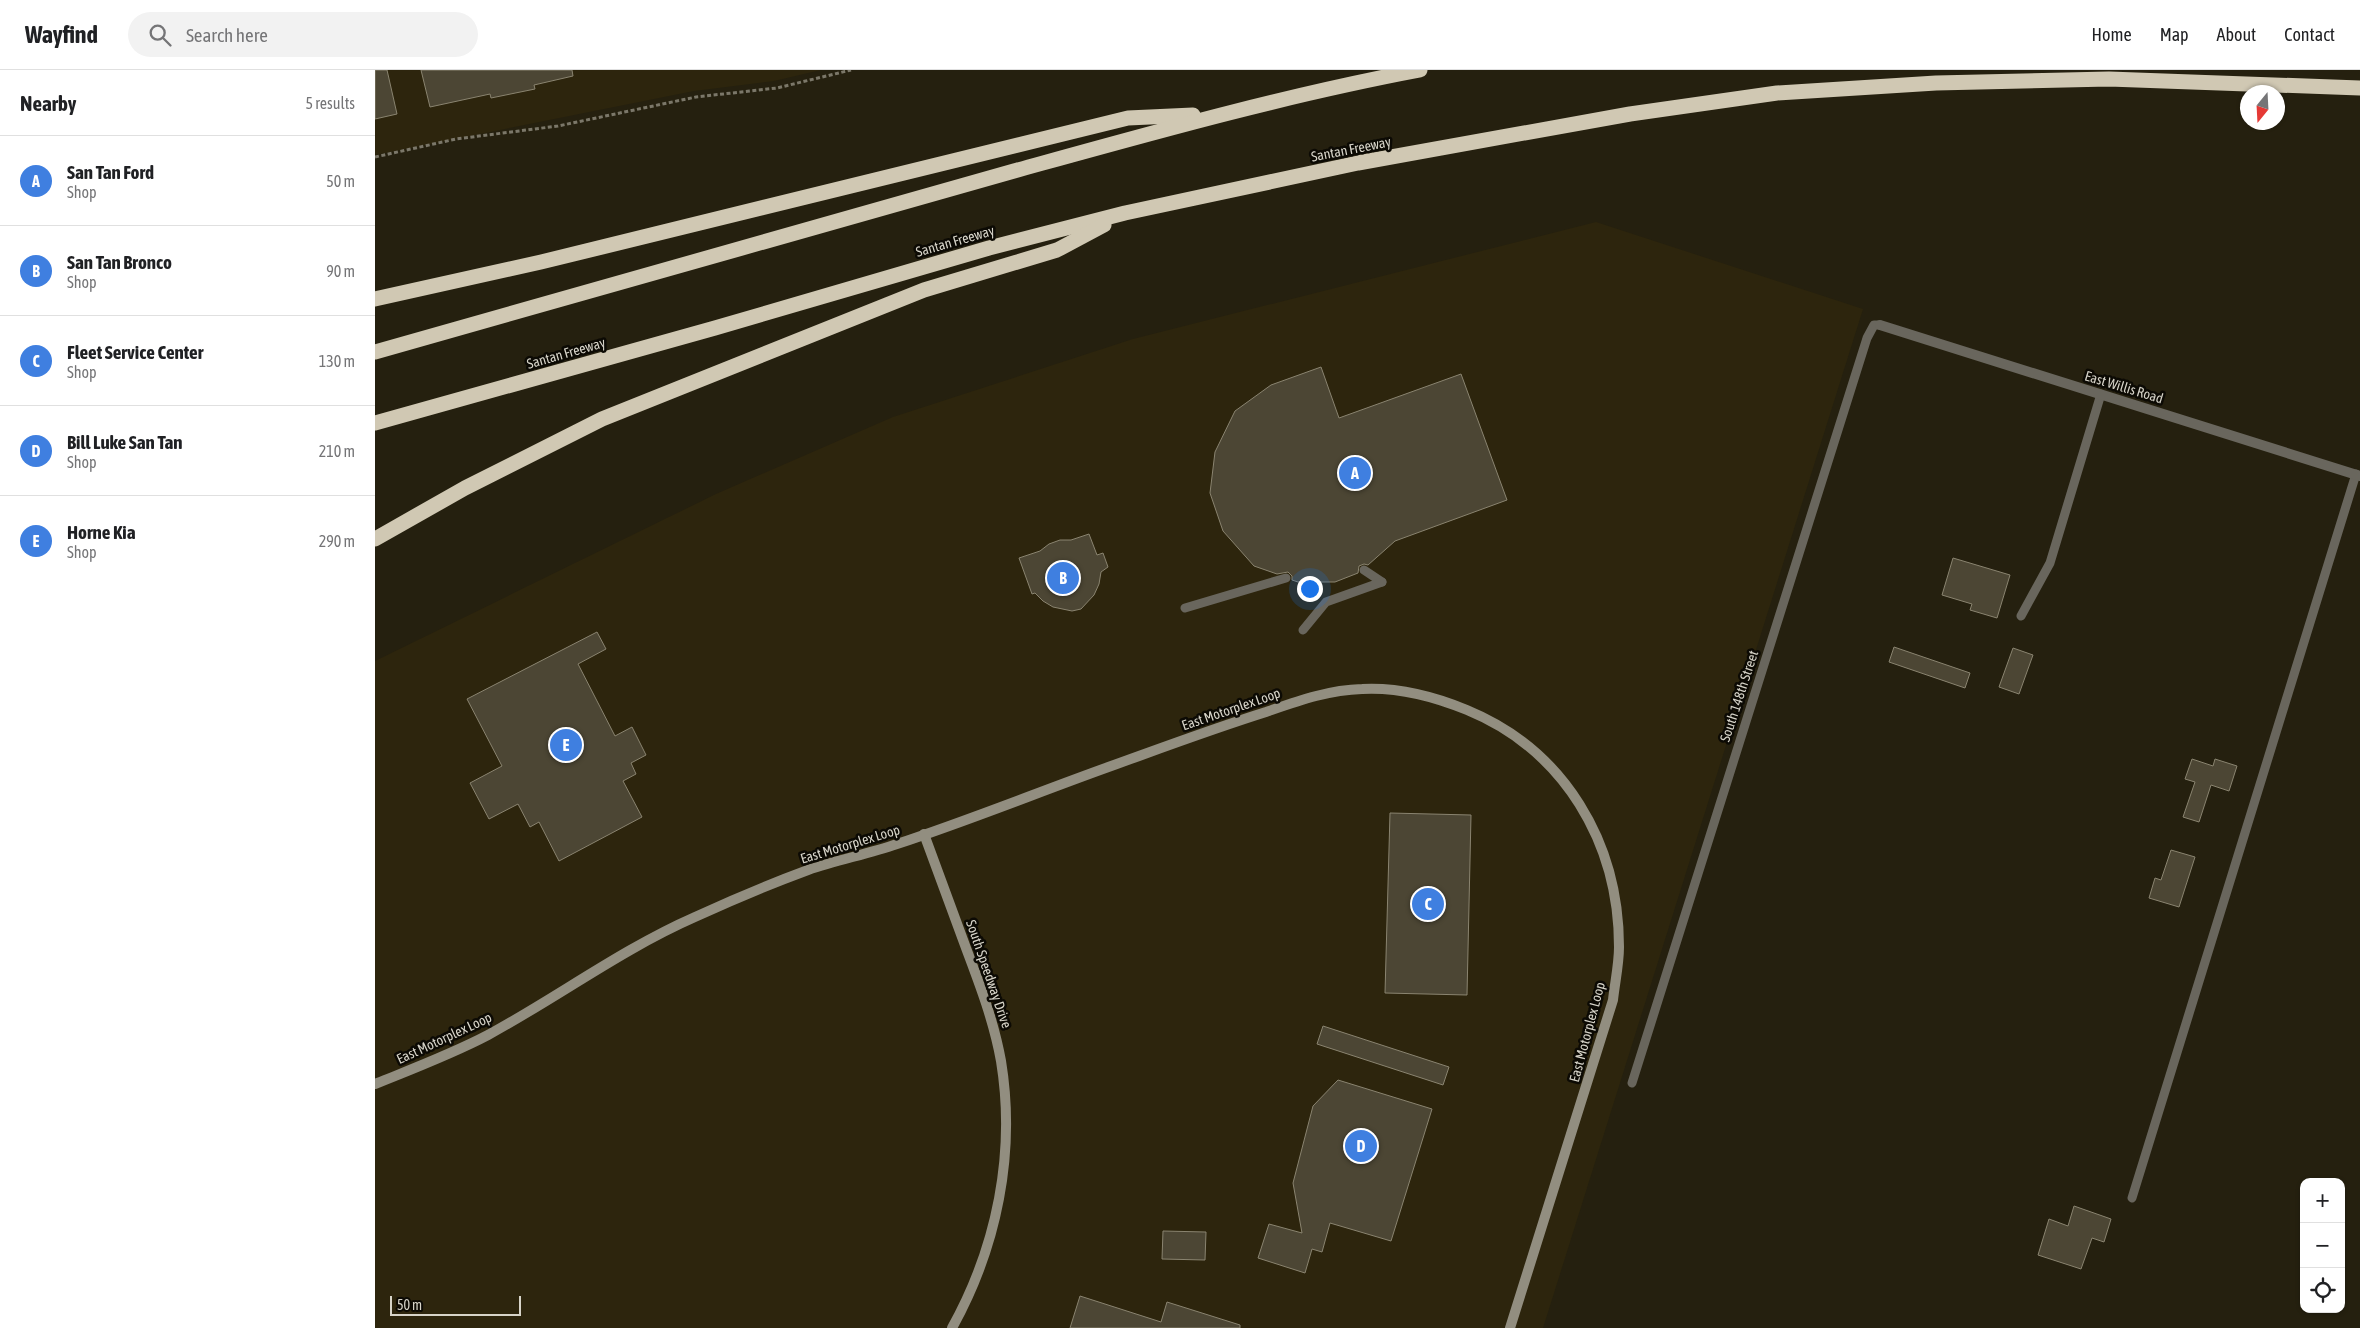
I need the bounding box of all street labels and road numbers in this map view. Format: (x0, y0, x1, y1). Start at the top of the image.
street label: Santan Freeway (1310, 133, 1392, 165)
street label: Santan Freeway (914, 222, 996, 260)
street label: Santan Freeway (525, 334, 607, 372)
street label: East Willis Road (2083, 368, 2165, 406)
street label: South 148th Street (1717, 648, 1761, 744)
street label: East Motorplex Loop (1180, 685, 1283, 733)
street label: East Motorplex Loop (798, 821, 902, 867)
street label: South Speedway Drive (963, 918, 1015, 1030)
street label: East Motorplex Loop (1566, 980, 1608, 1084)
street label: East Motorplex Loop (394, 1009, 494, 1067)

